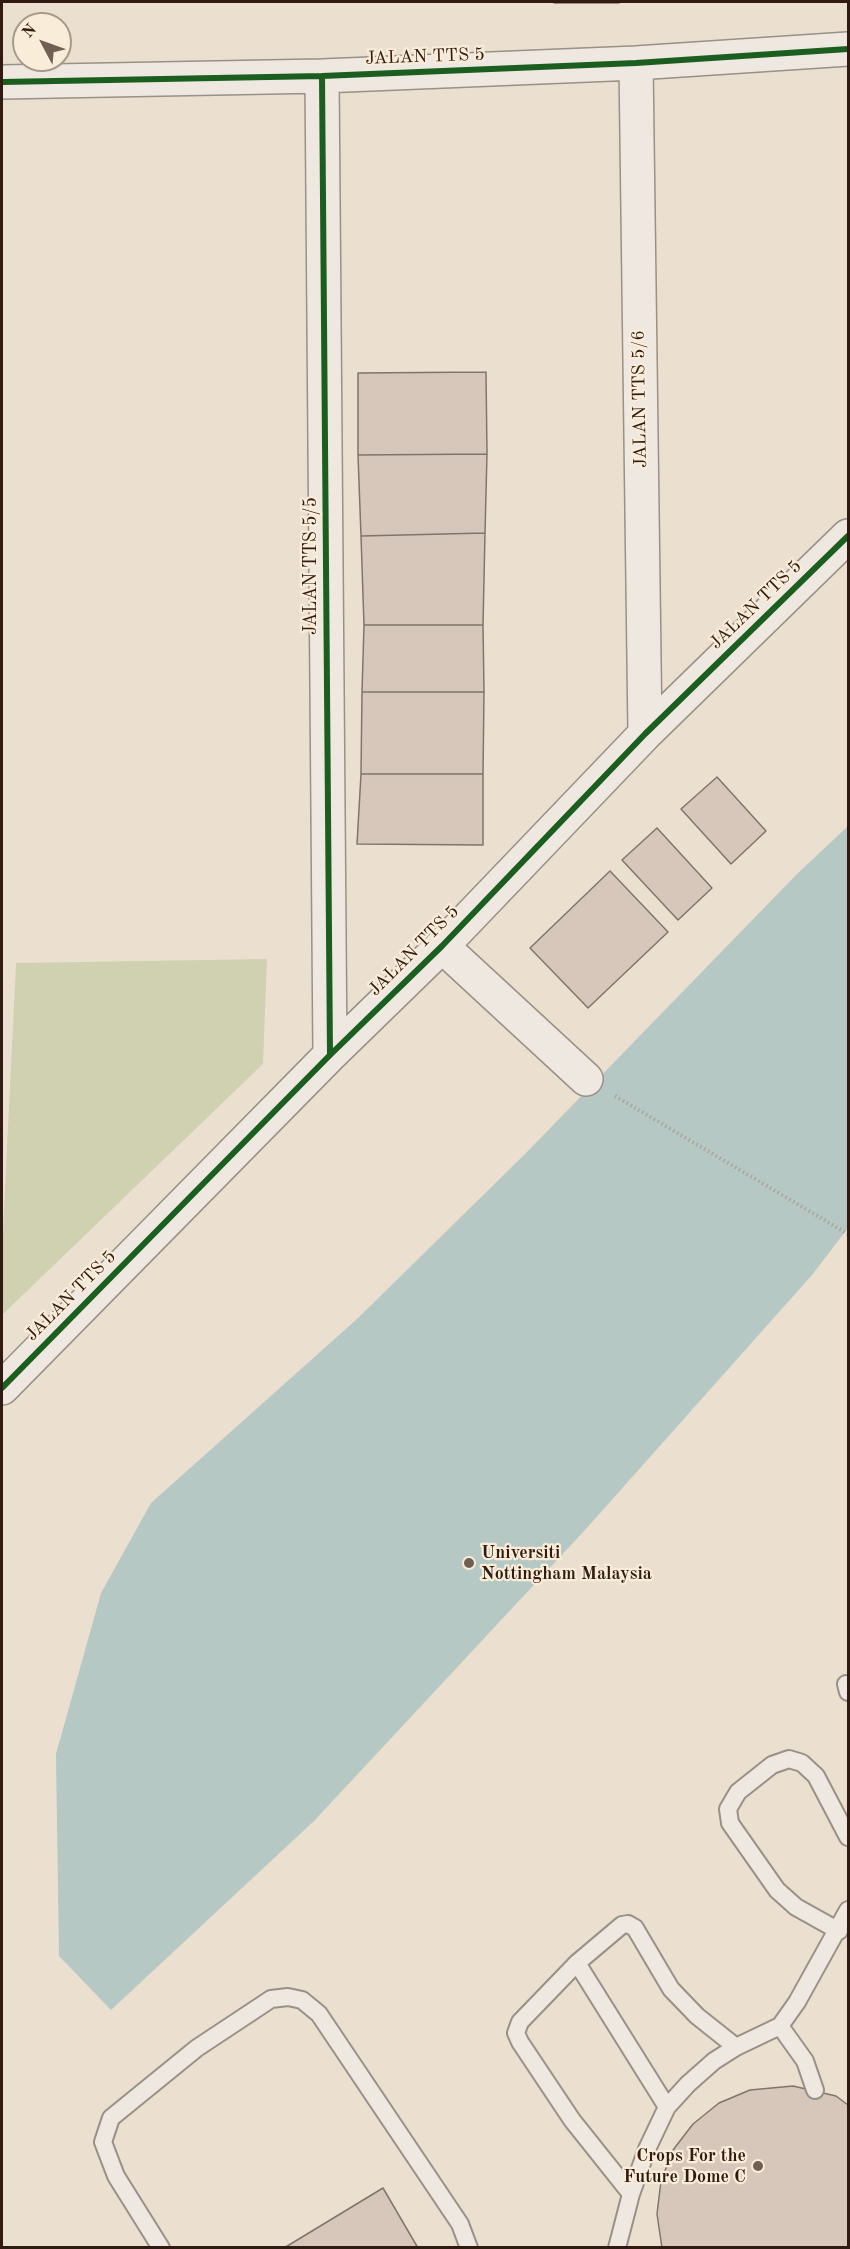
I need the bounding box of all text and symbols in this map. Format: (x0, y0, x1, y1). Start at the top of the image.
north arrow (12, 12, 72, 72)
text: N (20, 22, 40, 41)
street label: JALAN TTS 5 (365, 44, 485, 70)
street label: JALAN TTS 5/6 (628, 330, 652, 468)
street label: JALAN TTS 5/5 (300, 497, 322, 635)
street label: JALAN TTS 5 (706, 556, 806, 654)
street label: JALAN TTS 5 (364, 901, 464, 1001)
street label: JALAN TTS 5 (21, 1246, 121, 1346)
place label: Universiti Nottingham Malaysia (481, 1542, 652, 1584)
marker: Universiti Nottingham Malaysia (462, 1556, 476, 1570)
place label: Crops For the Future Dome C (623, 2145, 746, 2188)
marker: Crops For the Future Dome C (751, 2159, 765, 2173)

